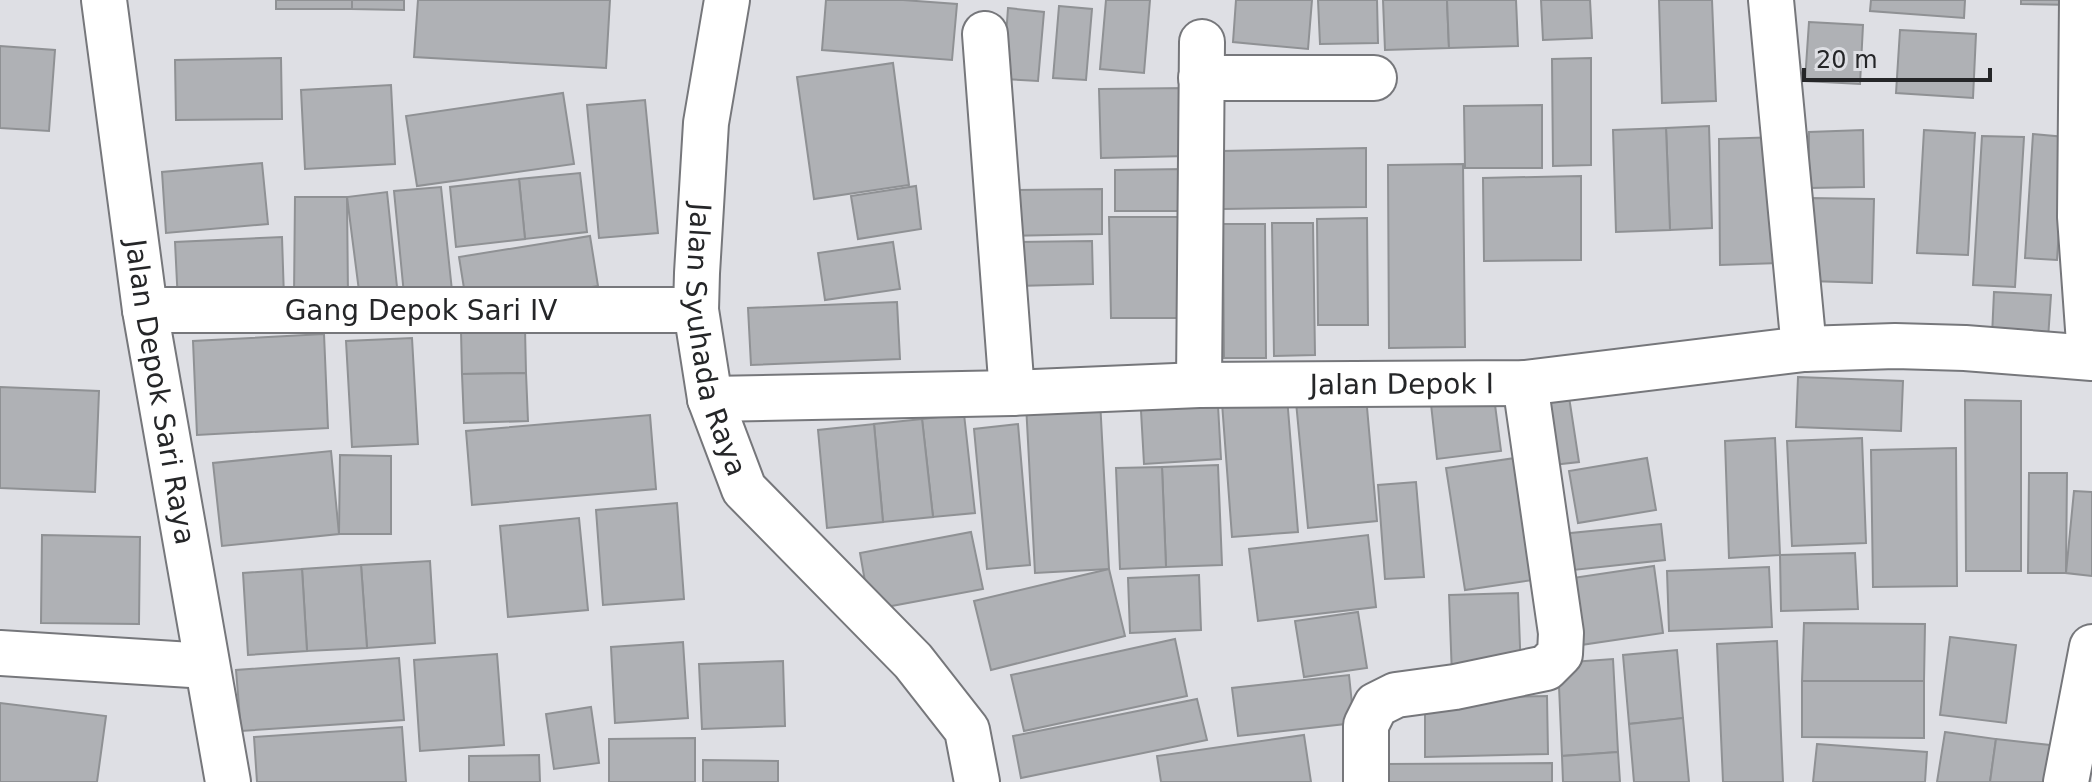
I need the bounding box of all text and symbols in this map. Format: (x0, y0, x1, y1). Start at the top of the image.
scale bar (1804, 32, 1990, 82)
text: 20 m (1816, 46, 1878, 74)
street label: Jalan Syuhada Raya (679, 200, 753, 480)
street label: Jalan Depok Sari Raya (119, 235, 202, 547)
street label: Gang Depok Sari IV (285, 294, 557, 327)
street label: Jalan Depok I (1308, 367, 1494, 401)

